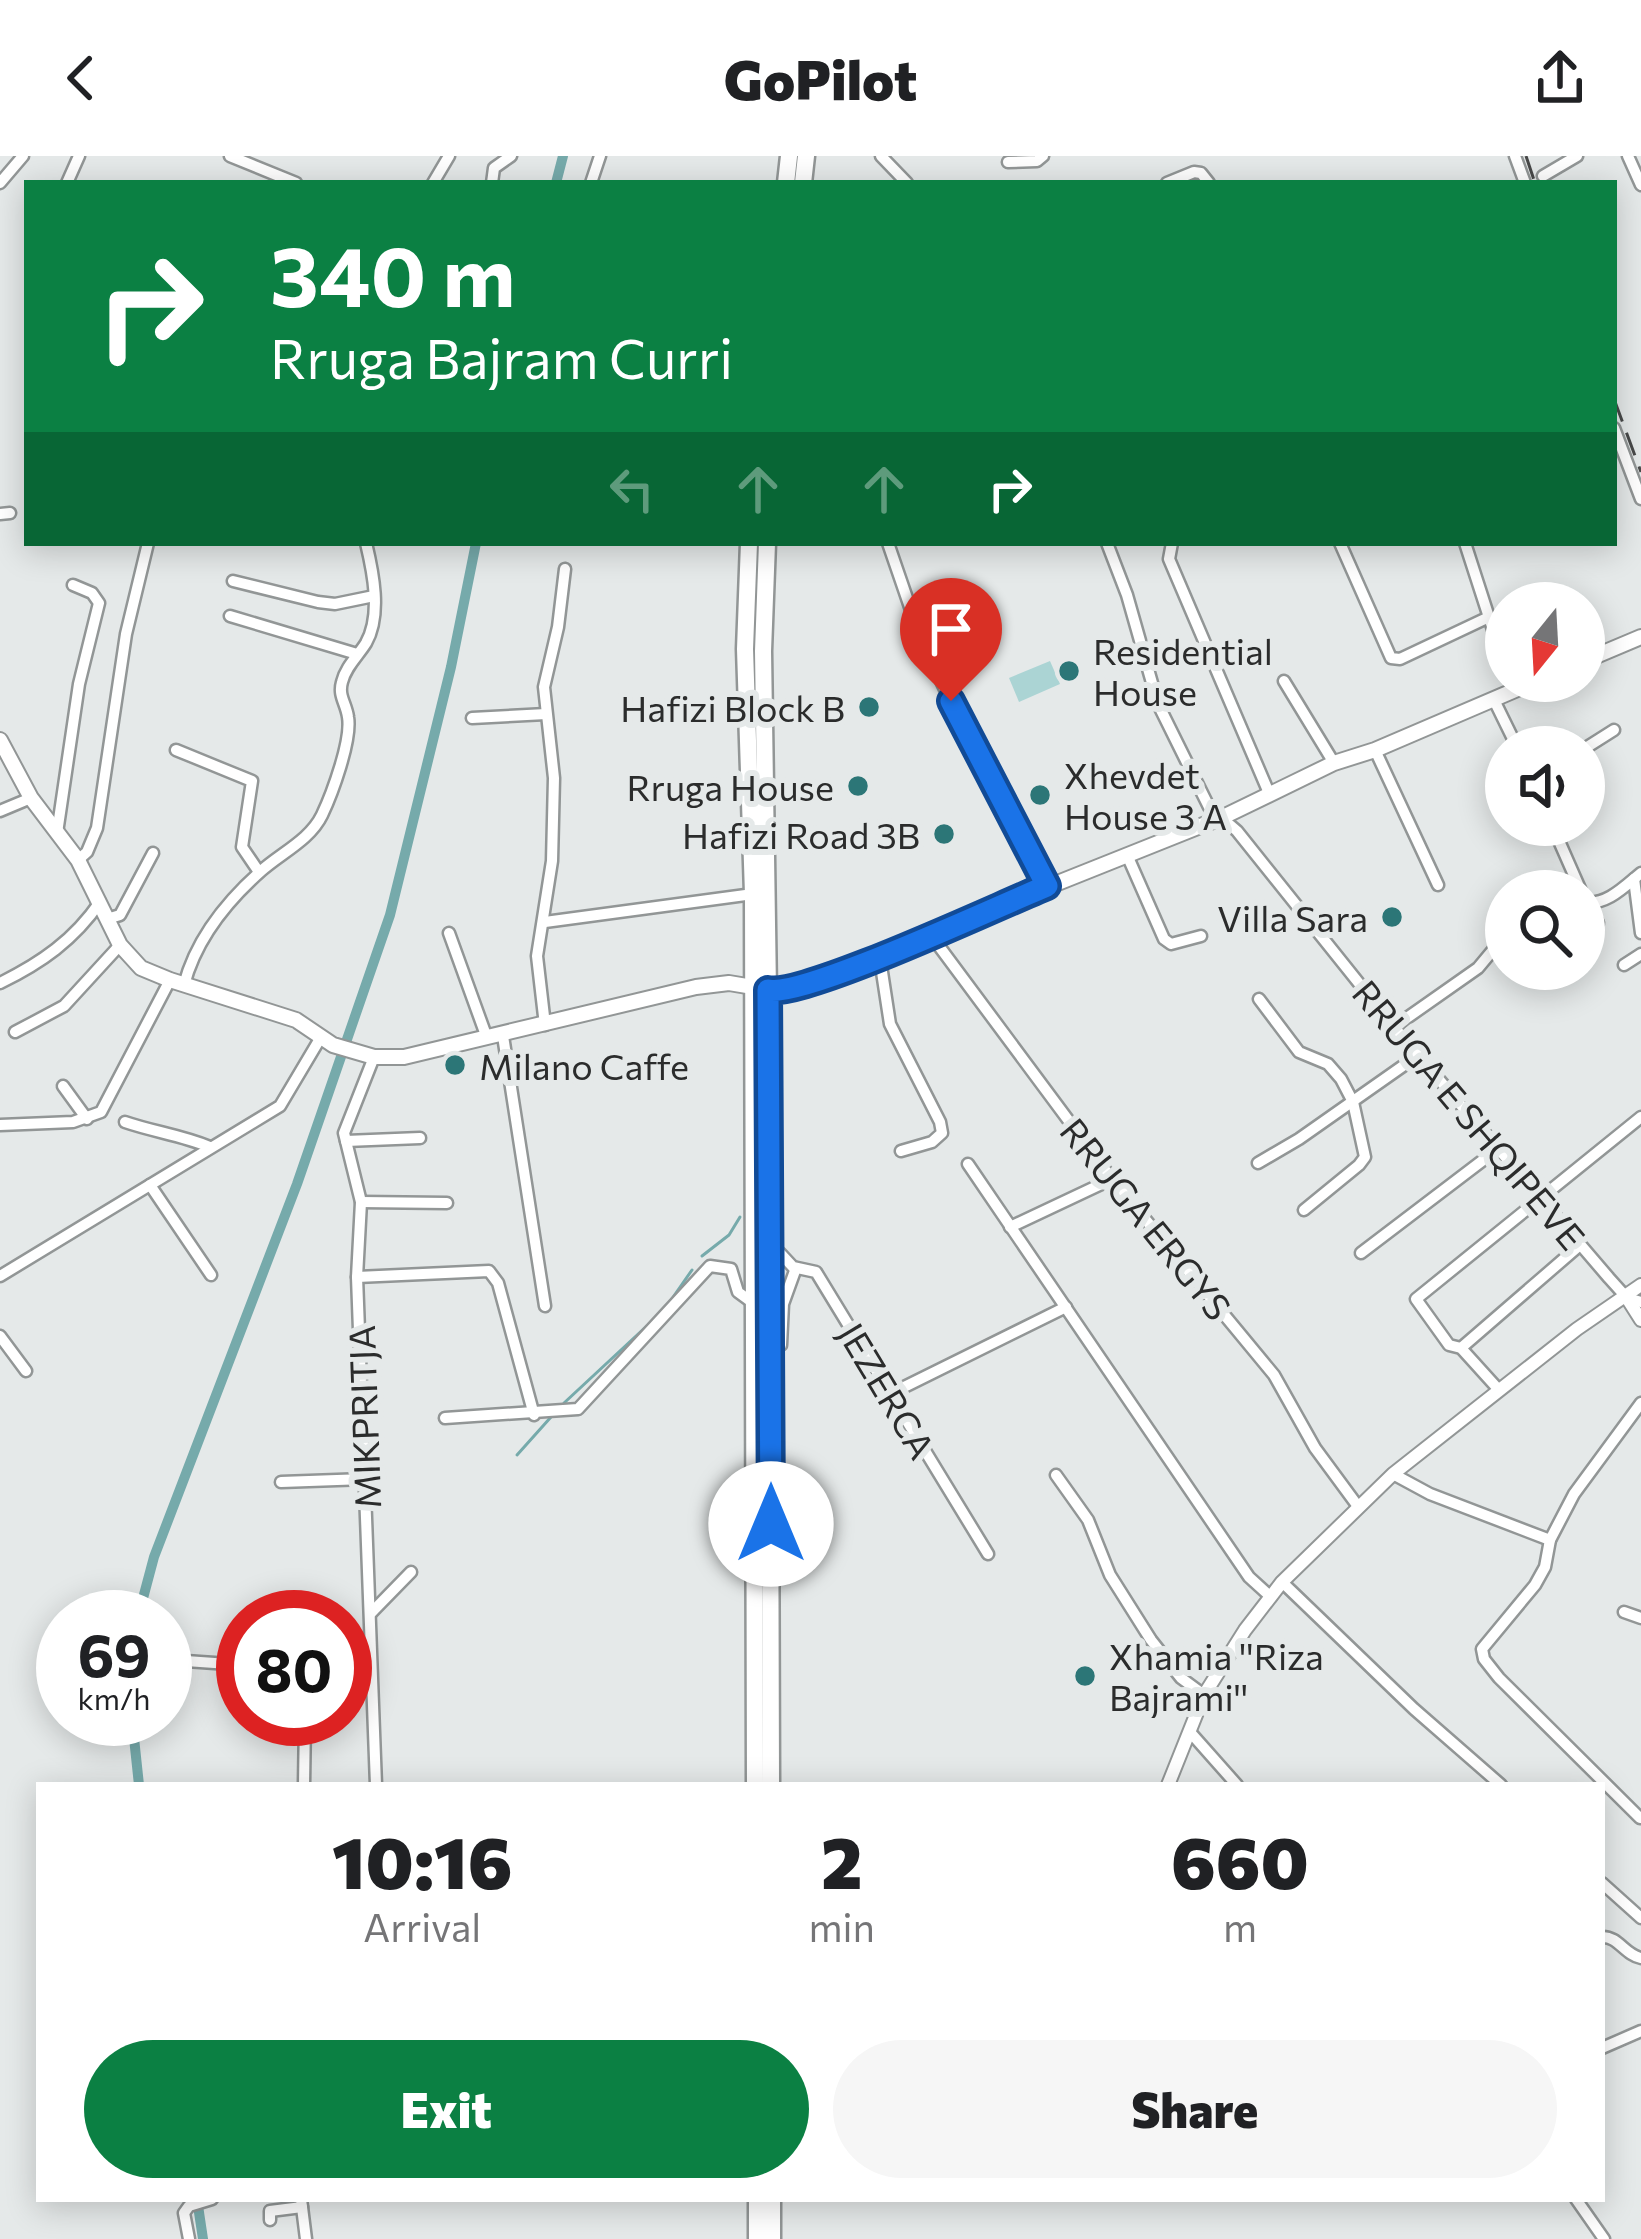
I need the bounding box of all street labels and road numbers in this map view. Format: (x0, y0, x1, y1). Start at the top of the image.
street label: RRUGA E SHQIPEVE (1345, 970, 1595, 1258)
street label: RRUGA ERGYS (1052, 1108, 1242, 1328)
street label: JEZERCA (830, 1314, 946, 1466)
street label: MIKPRITJA (338, 1324, 388, 1510)

